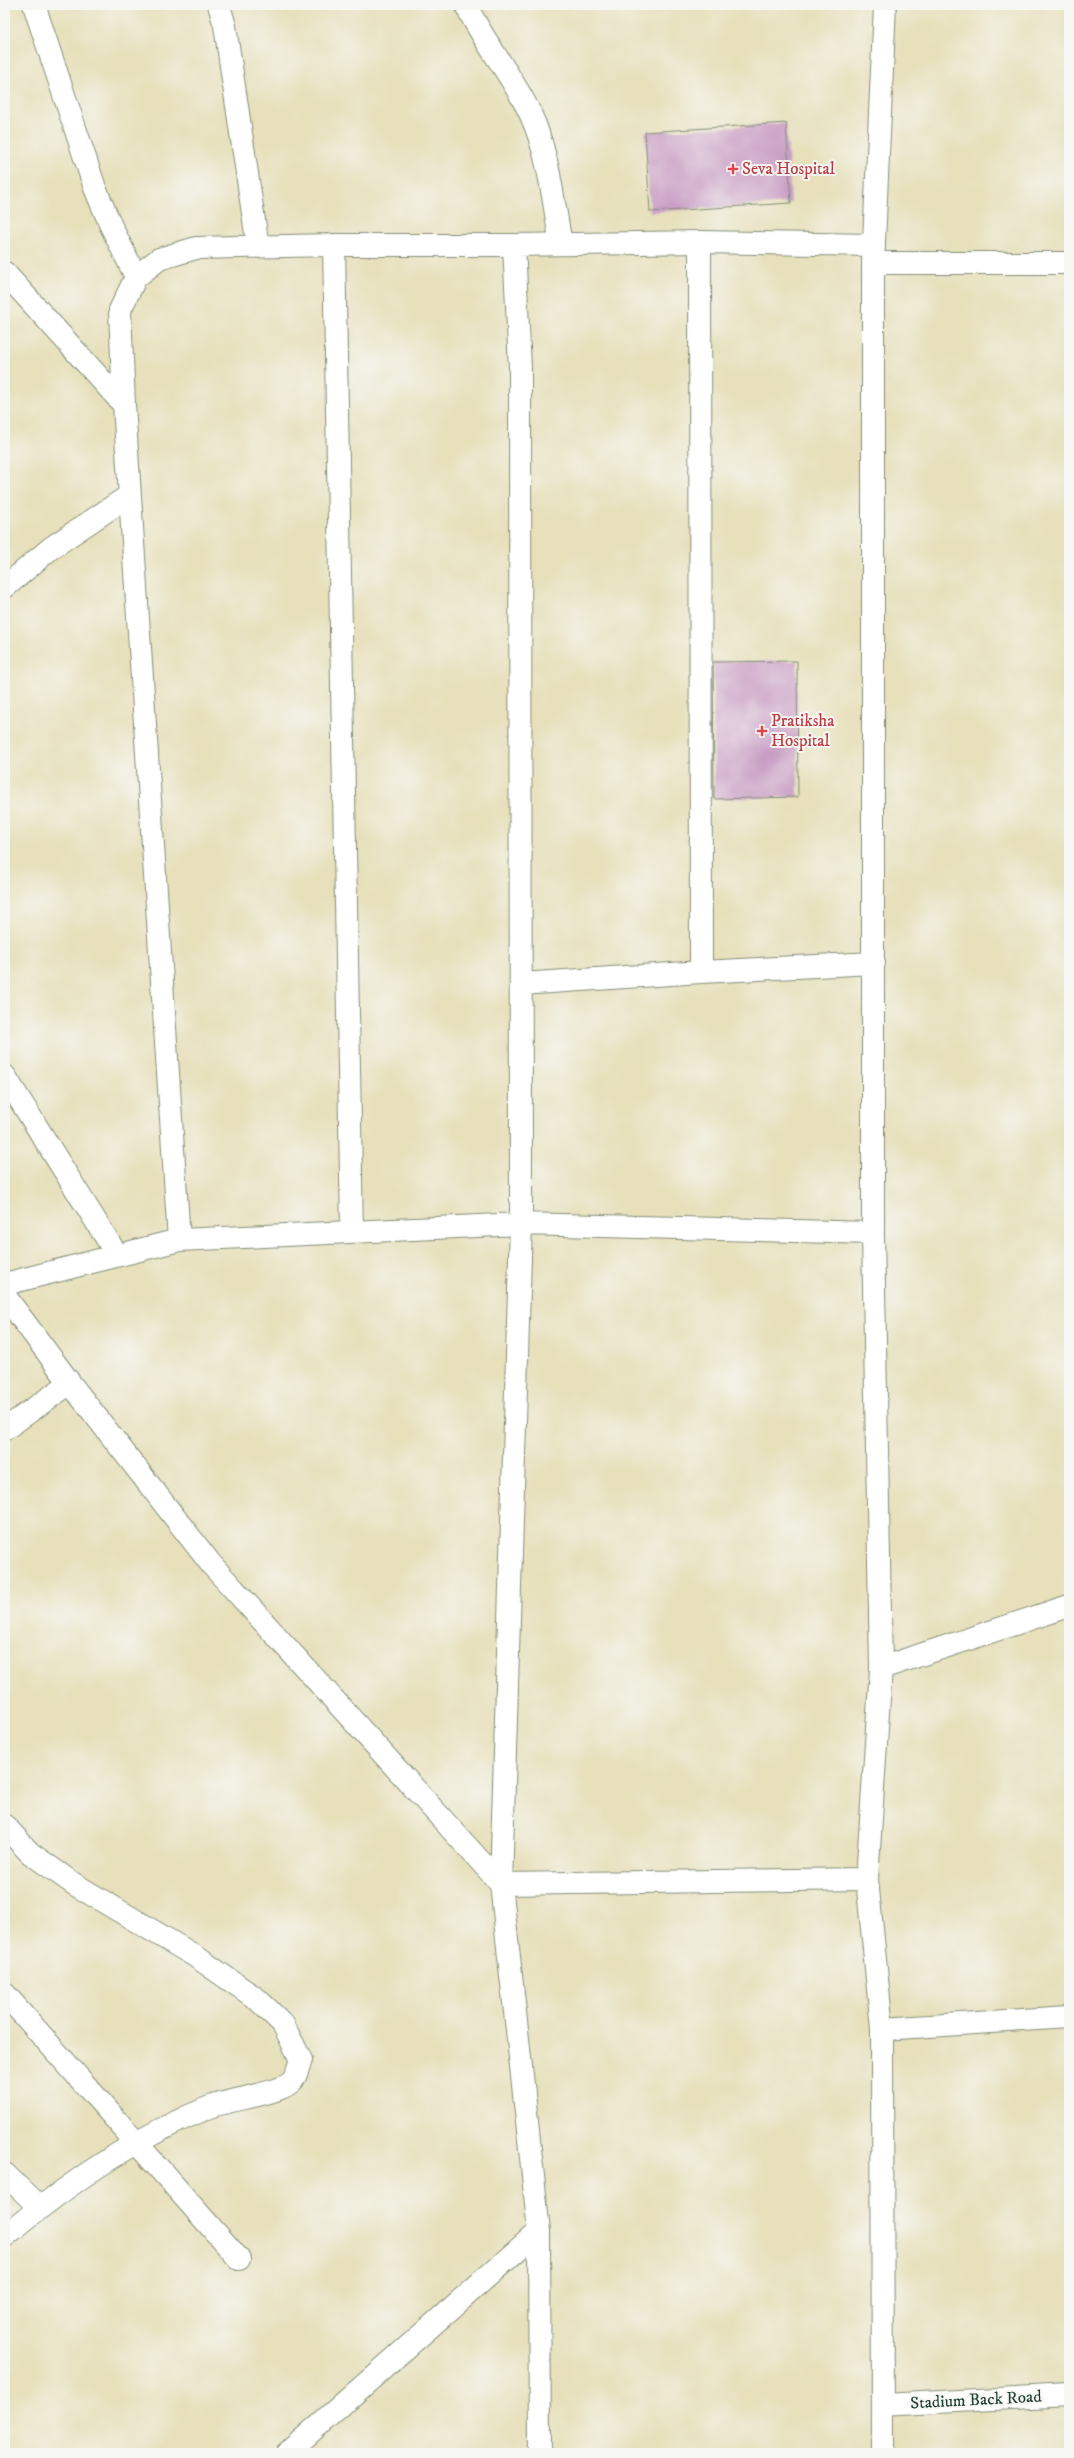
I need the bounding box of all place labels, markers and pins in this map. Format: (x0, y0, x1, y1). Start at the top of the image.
place label: Seva Hospital (742, 158, 835, 180)
marker: Seva Hospital (727, 163, 739, 175)
place label: Pratiksha Hospital (771, 710, 835, 752)
marker: Pratiksha Hospital (756, 725, 768, 737)

